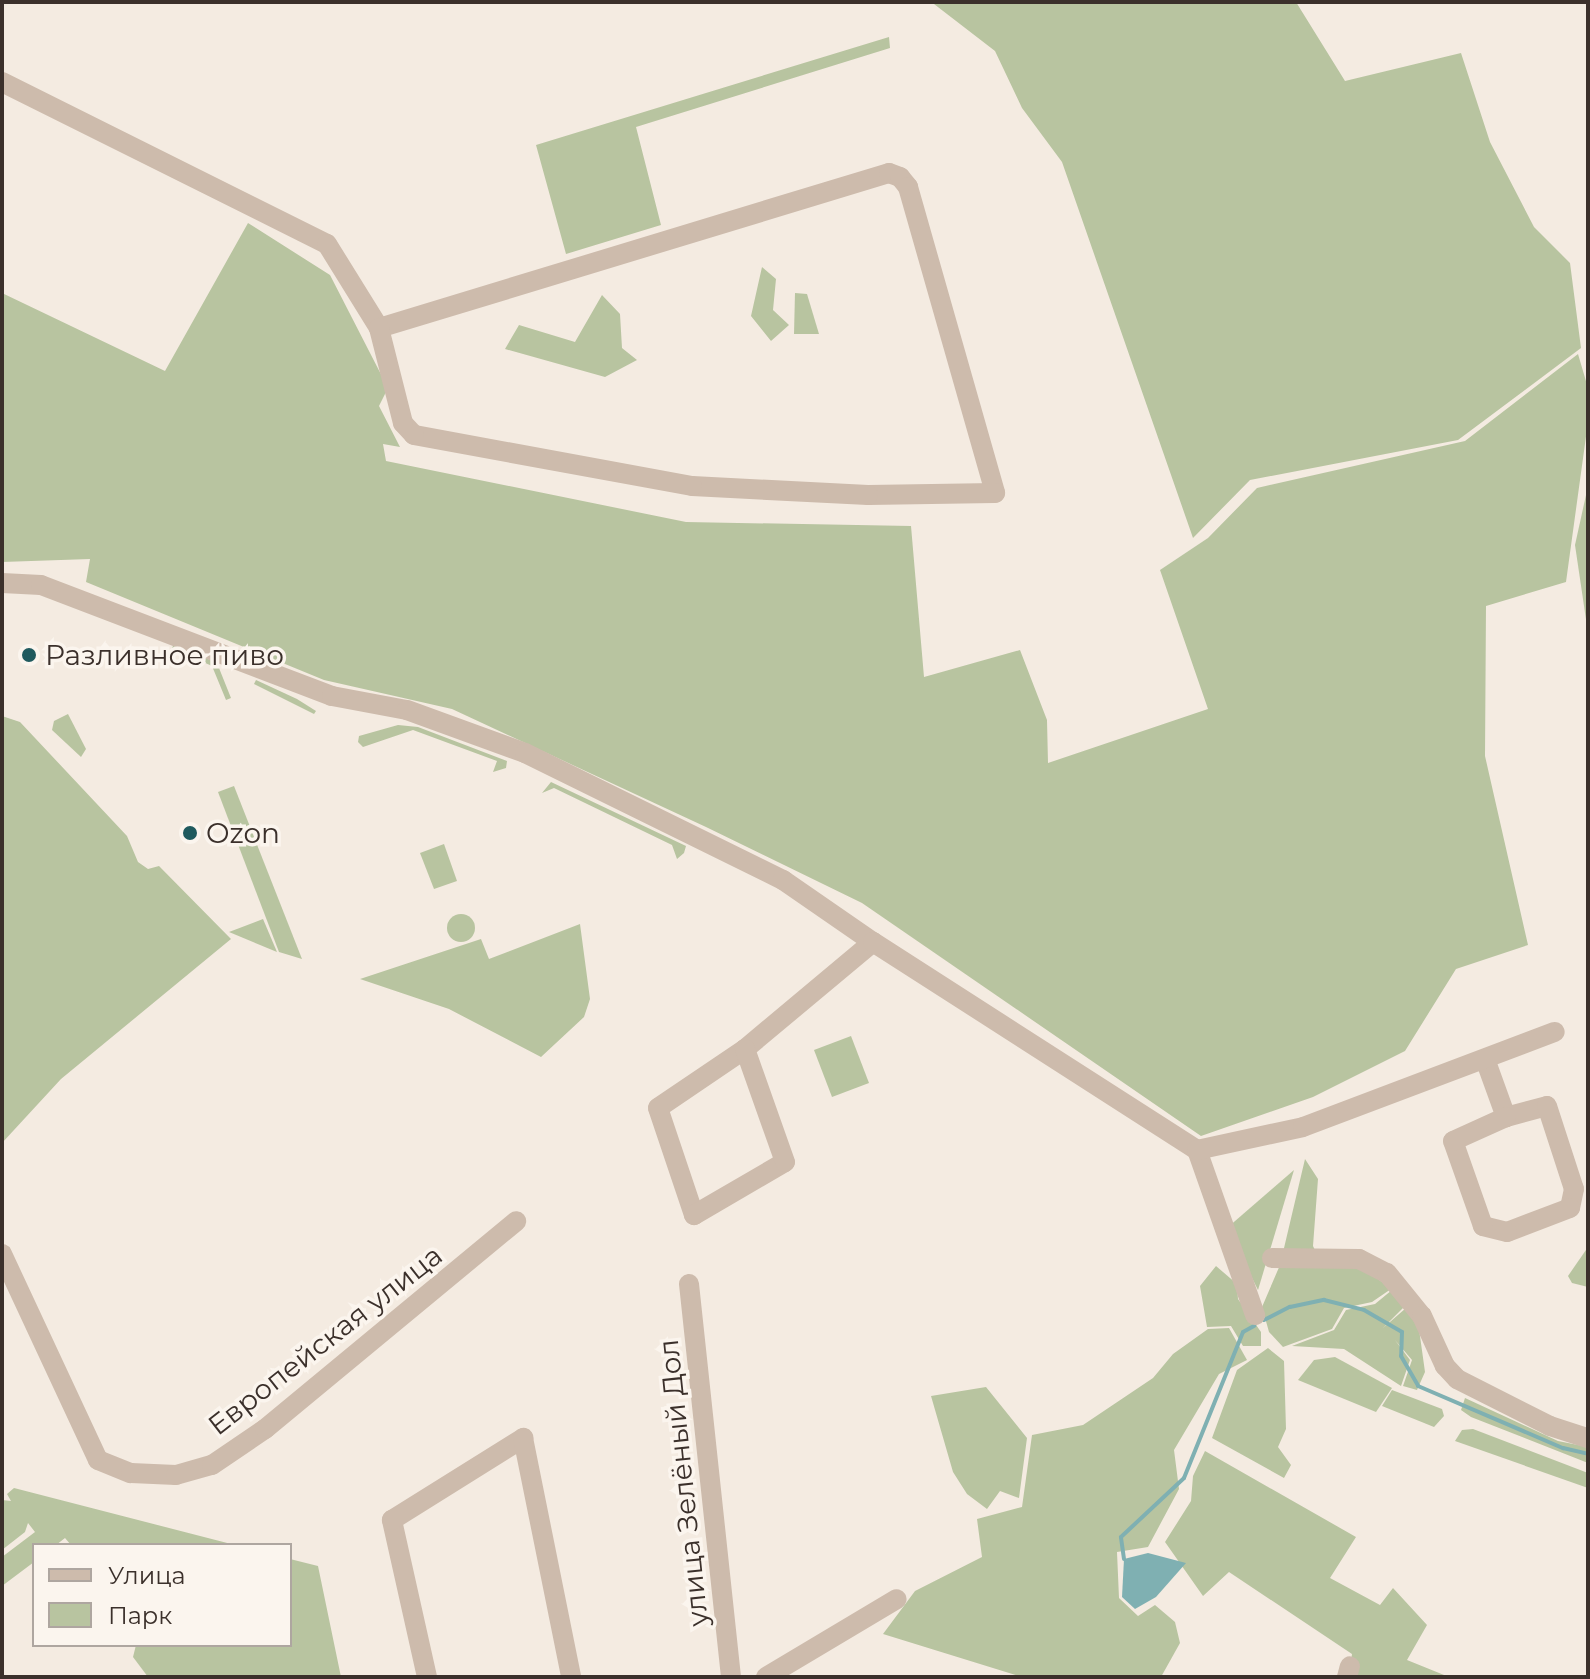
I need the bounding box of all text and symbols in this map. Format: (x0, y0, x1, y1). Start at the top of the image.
place label: Разливное пиво (45, 638, 284, 672)
marker: Разливное пиво (20, 646, 38, 664)
place label: Ozon (206, 816, 280, 850)
marker: Ozon (181, 824, 199, 842)
street label: Европейская улица (201, 1238, 449, 1442)
street label: улица Зелёный Дол (651, 1338, 715, 1628)
legend (32, 1543, 292, 1647)
text: Улица (108, 1561, 186, 1590)
text: Парк (108, 1601, 172, 1630)

